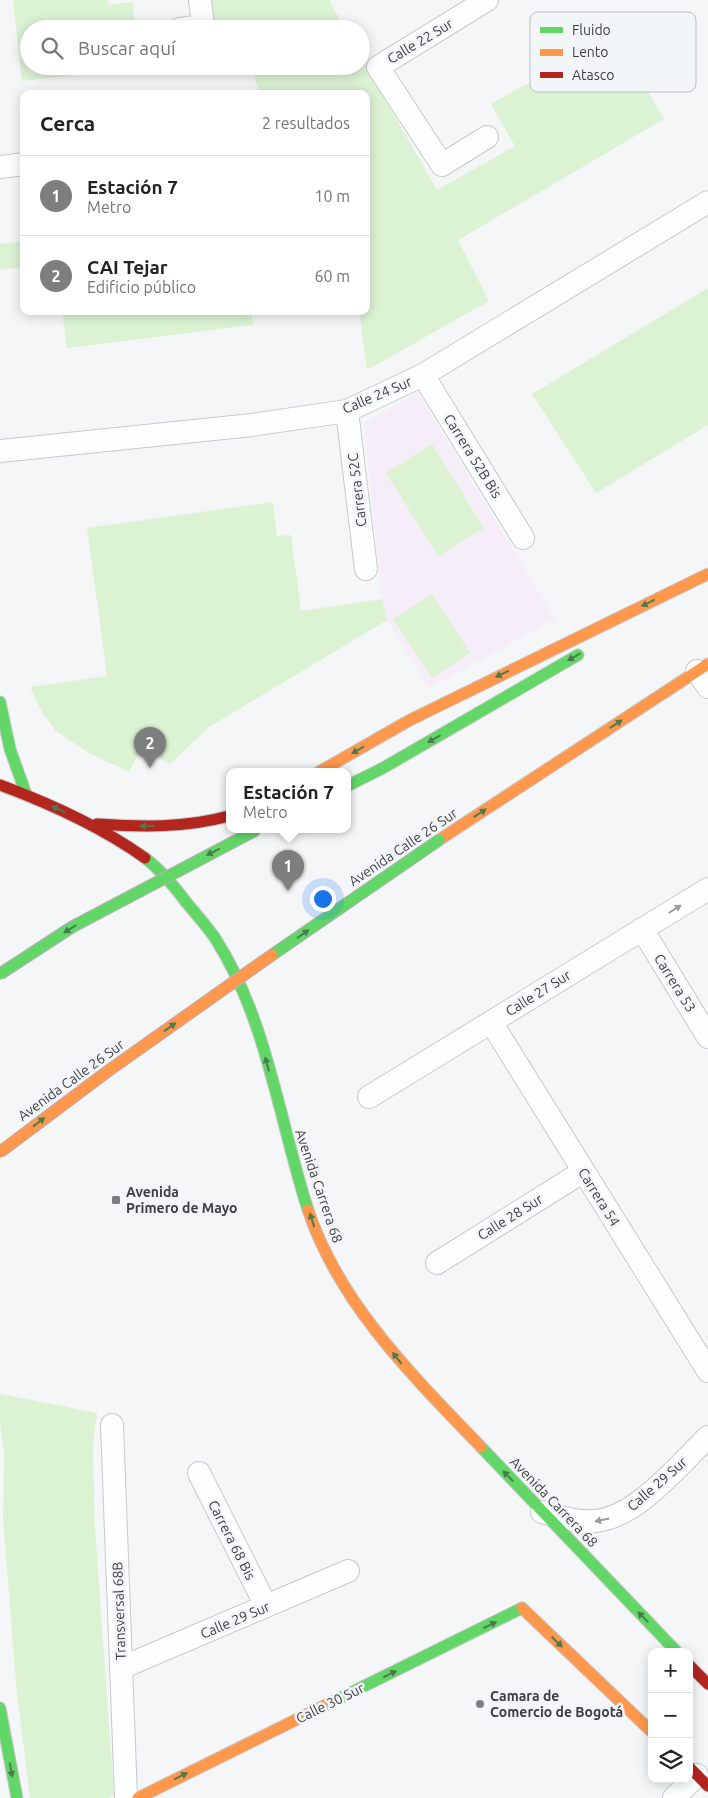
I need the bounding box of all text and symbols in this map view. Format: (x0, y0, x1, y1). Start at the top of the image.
legend (530, 12, 696, 92)
street label: Calle 22 Sur (384, 15, 456, 67)
search box (20, 20, 370, 75)
text: Fluido (572, 22, 611, 38)
icon: search (38, 34, 66, 62)
text: Buscar aquí (78, 37, 176, 59)
text: Lento (572, 44, 609, 60)
text: Atasco (572, 67, 615, 83)
text: Cerca (40, 111, 95, 135)
text: 2 resultados (262, 114, 350, 132)
text: Estación 7 (87, 176, 178, 198)
text: 1 (51, 187, 61, 205)
text: 10 m (314, 187, 350, 205)
text: Metro (87, 198, 131, 216)
text: CAI Tejar (87, 256, 168, 278)
text: 2 (51, 267, 61, 285)
text: 60 m (314, 267, 350, 285)
text: Edificio público (87, 278, 196, 296)
street label: Calle 24 Sur (340, 373, 415, 417)
street label: Carrera 52B Bis (441, 411, 505, 501)
street label: Carrera 52C (344, 452, 369, 528)
one-way arrow (641, 599, 655, 607)
one-way arrow (567, 653, 582, 661)
one-way arrow (495, 670, 509, 678)
one-way arrow (609, 720, 622, 729)
pin: 2 (134, 727, 166, 768)
one-way arrow (426, 735, 441, 743)
one-way arrow (352, 745, 365, 754)
popup (226, 768, 351, 833)
text: Estación 7 (243, 781, 334, 803)
text: Metro (243, 803, 288, 821)
street label: Avenida Calle 26 Sur (346, 804, 461, 889)
one-way arrow (51, 805, 65, 813)
one-way arrow (473, 809, 486, 818)
one-way arrow (138, 823, 154, 831)
one-way arrow (205, 848, 220, 856)
pin: 1 (272, 850, 304, 891)
your location (310, 886, 336, 912)
one-way arrow (668, 904, 681, 914)
one-way arrow (63, 924, 76, 934)
one-way arrow (296, 929, 310, 939)
street label: Carrera 53 (651, 951, 699, 1015)
street label: Calle 27 Sur (503, 966, 574, 1019)
one-way arrow (163, 1022, 177, 1032)
street label: Avenida Calle 26 Sur (15, 1036, 128, 1124)
one-way arrow (263, 1057, 271, 1072)
one-way arrow (32, 1117, 45, 1128)
street label: Avenida Carrera 68 (292, 1127, 346, 1245)
street label: Carrera 54 (575, 1165, 623, 1229)
place label: Avenida Primero de Mayo (126, 1184, 237, 1216)
street label: Calle 28 Sur (475, 1190, 546, 1243)
marker: Avenida Primero de Mayo (110, 1194, 122, 1206)
one-way arrow (308, 1213, 315, 1228)
one-way arrow (392, 1351, 403, 1364)
street label: Calle 29 Sur (624, 1453, 691, 1514)
street label: Avenida Carrera 68 (507, 1454, 601, 1550)
one-way arrow (502, 1471, 514, 1483)
street label: Carrera 68 Bis (205, 1498, 259, 1582)
one-way arrow (595, 1516, 610, 1524)
street label: Transversal 68B (109, 1561, 129, 1661)
street label: Calle 29 Sur (198, 1598, 273, 1642)
one-way arrow (637, 1611, 649, 1623)
one-way arrow (483, 1620, 497, 1628)
one-way arrow (551, 1636, 563, 1648)
map controls (648, 1648, 693, 1783)
button: + (648, 1648, 693, 1693)
one-way arrow (383, 1669, 397, 1677)
street label: Calle 30 Sur (293, 1679, 367, 1726)
place label: Camara de Comercio de Bogotá (490, 1688, 623, 1720)
button: − (648, 1693, 693, 1738)
marker: Camara de Comercio de Bogotá (474, 1698, 486, 1710)
button: layers (648, 1738, 693, 1783)
one-way arrow (8, 1762, 16, 1778)
one-way arrow (174, 1772, 189, 1781)

